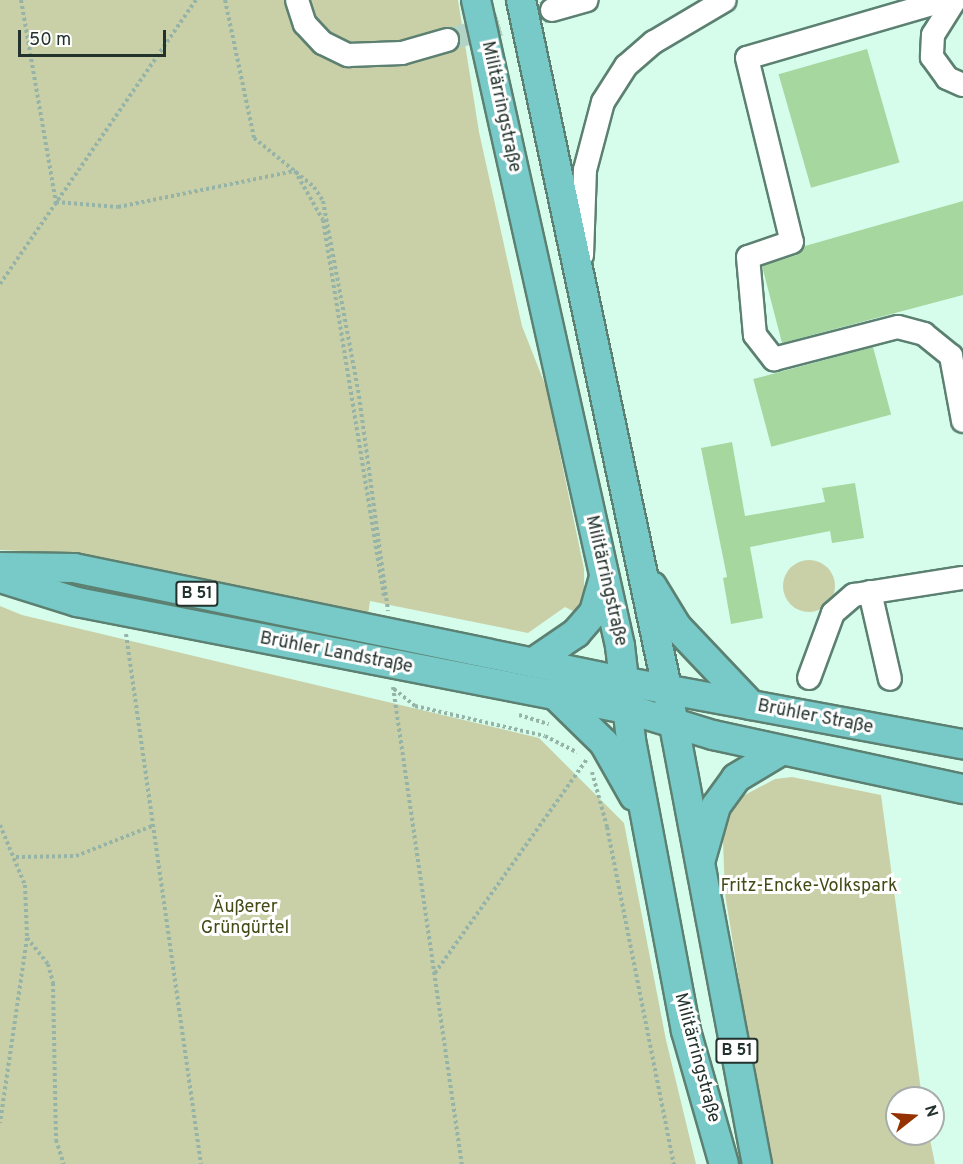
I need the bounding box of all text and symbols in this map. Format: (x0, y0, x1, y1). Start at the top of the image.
scale bar (21, 18, 170, 56)
text: 50 m (29, 29, 71, 52)
street label: Militärringstraße (476, 39, 524, 175)
street label: Militärringstraße (579, 514, 631, 648)
road number: B 51 (174, 581, 220, 607)
street label: Brühler Landstraße (258, 629, 414, 679)
street label: Brühler Straße (755, 696, 875, 740)
park label: Fritz-Encke-Volkspark (720, 876, 898, 898)
park label: Äußerer Grüngürtel (201, 898, 289, 940)
street label: Militärringstraße (668, 991, 724, 1125)
road number: B 51 (714, 1038, 760, 1064)
north arrow (885, 1086, 945, 1146)
text: N (919, 1103, 942, 1120)

